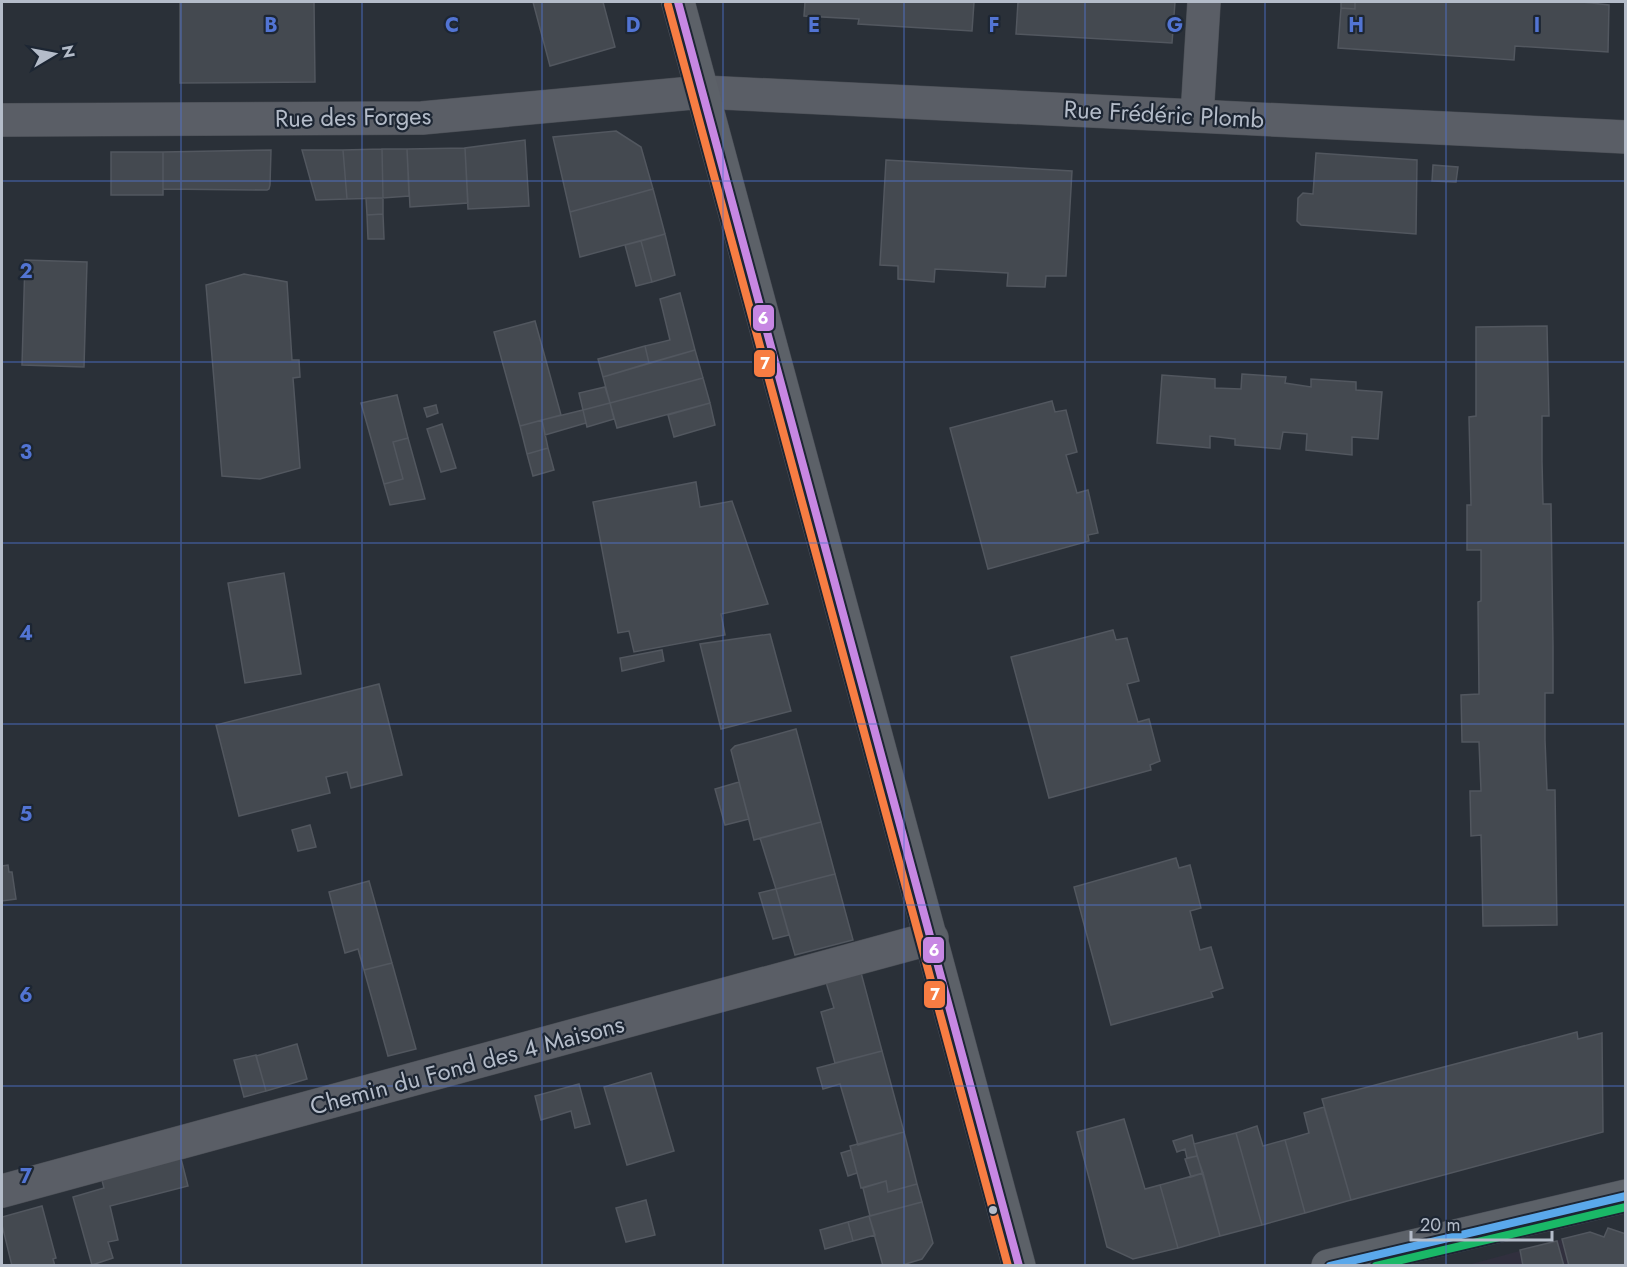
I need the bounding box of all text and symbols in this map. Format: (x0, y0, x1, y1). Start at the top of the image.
text: B (264, 11, 278, 40)
text: C (445, 11, 459, 40)
text: D (626, 11, 640, 40)
text: E (808, 11, 820, 40)
text: F (988, 11, 1000, 40)
text: G (1167, 11, 1183, 40)
text: H (1348, 11, 1364, 40)
text: I (1534, 11, 1540, 40)
north arrow (24, 24, 84, 84)
text: N (56, 43, 81, 60)
street label: Rue Frédéric Plomb (1063, 91, 1265, 137)
street label: Rue des Forges (274, 98, 432, 136)
text: 2 (19, 257, 33, 286)
line badge: 6 (752, 304, 775, 332)
text: 6 (758, 307, 768, 330)
line badge: 7 (753, 349, 776, 378)
text: 7 (760, 352, 770, 375)
text: 3 (20, 438, 32, 467)
text: 4 (19, 619, 33, 648)
text: 5 (20, 800, 33, 829)
line badge: 6 (922, 936, 945, 964)
text: 6 (929, 939, 939, 962)
line badge: 7 (923, 980, 946, 1009)
text: 6 (19, 981, 33, 1010)
text: 7 (930, 983, 940, 1006)
street label: Chemin du Fond des 4 Maisons (306, 1006, 628, 1124)
text: 7 (20, 1162, 33, 1191)
unlabelled marker (987, 1204, 999, 1216)
scale bar (1411, 1204, 1552, 1242)
text: 20 m (1420, 1212, 1460, 1238)

